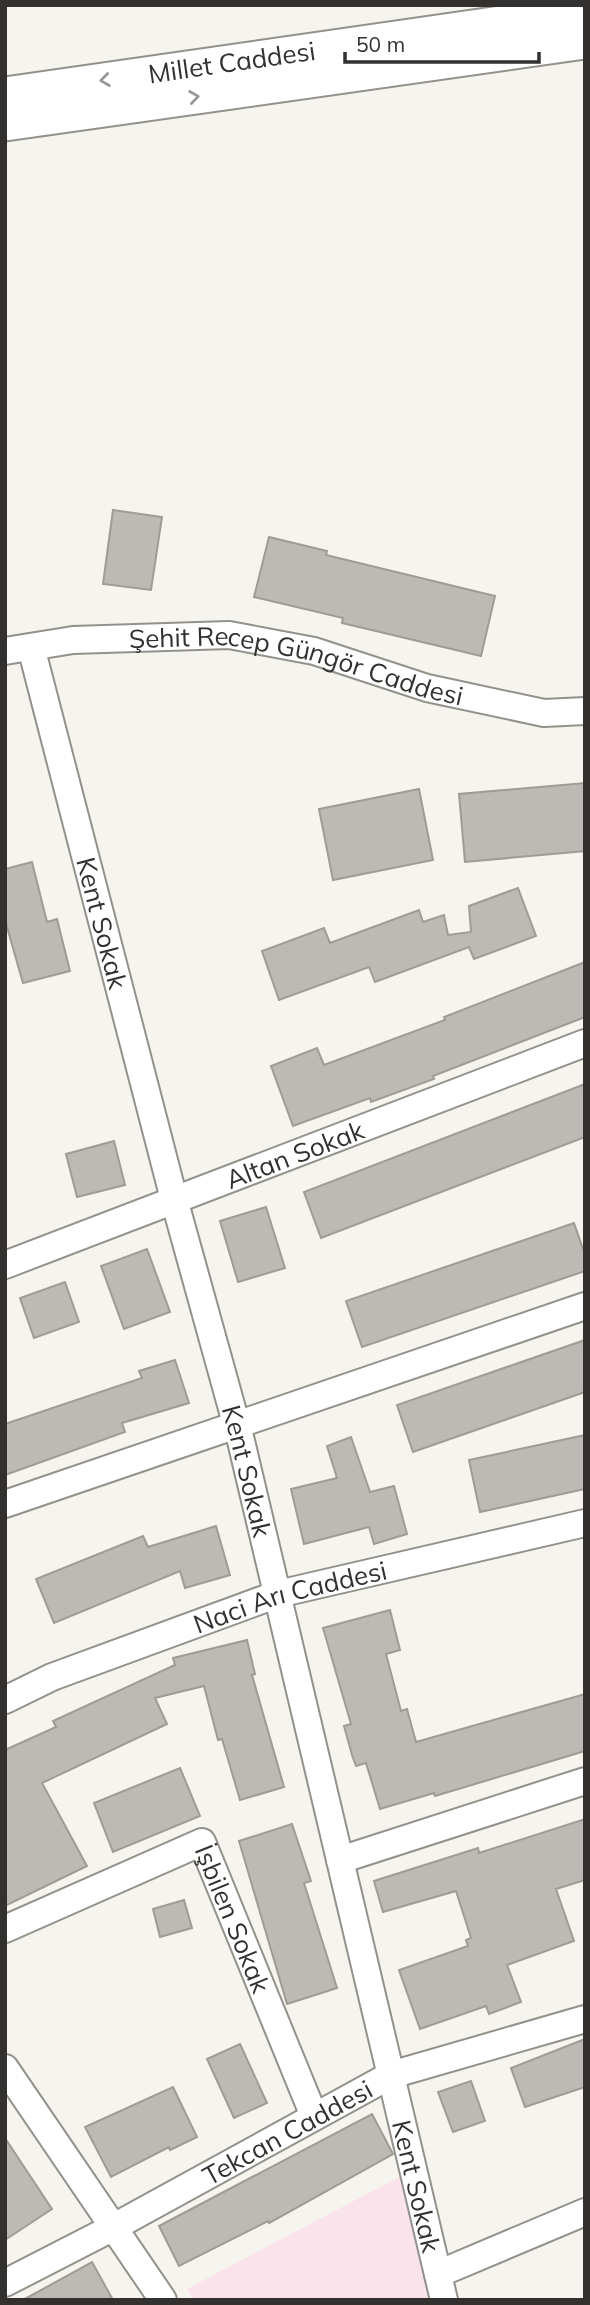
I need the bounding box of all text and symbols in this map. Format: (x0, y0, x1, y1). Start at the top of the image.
scale bar (345, 21, 539, 65)
text: 50 m (356, 31, 405, 57)
street label: Millet Caddesi (146, 33, 317, 90)
one-way arrow (99, 72, 111, 87)
one-way arrow (188, 90, 200, 105)
street label: Şehit Recep Güngör Caddesi (128, 619, 466, 712)
street label: Kent Sokak (70, 853, 136, 993)
street label: Altan Sokak (221, 1113, 369, 1196)
street label: Kent Sokak (215, 1401, 280, 1541)
street label: Naci Arı Caddesi (189, 1553, 390, 1640)
street label: İşbilen Sokak (188, 1840, 279, 1998)
street label: Tekcan Caddesi (196, 2072, 378, 2192)
street label: Kent Sokak (386, 2117, 449, 2256)

